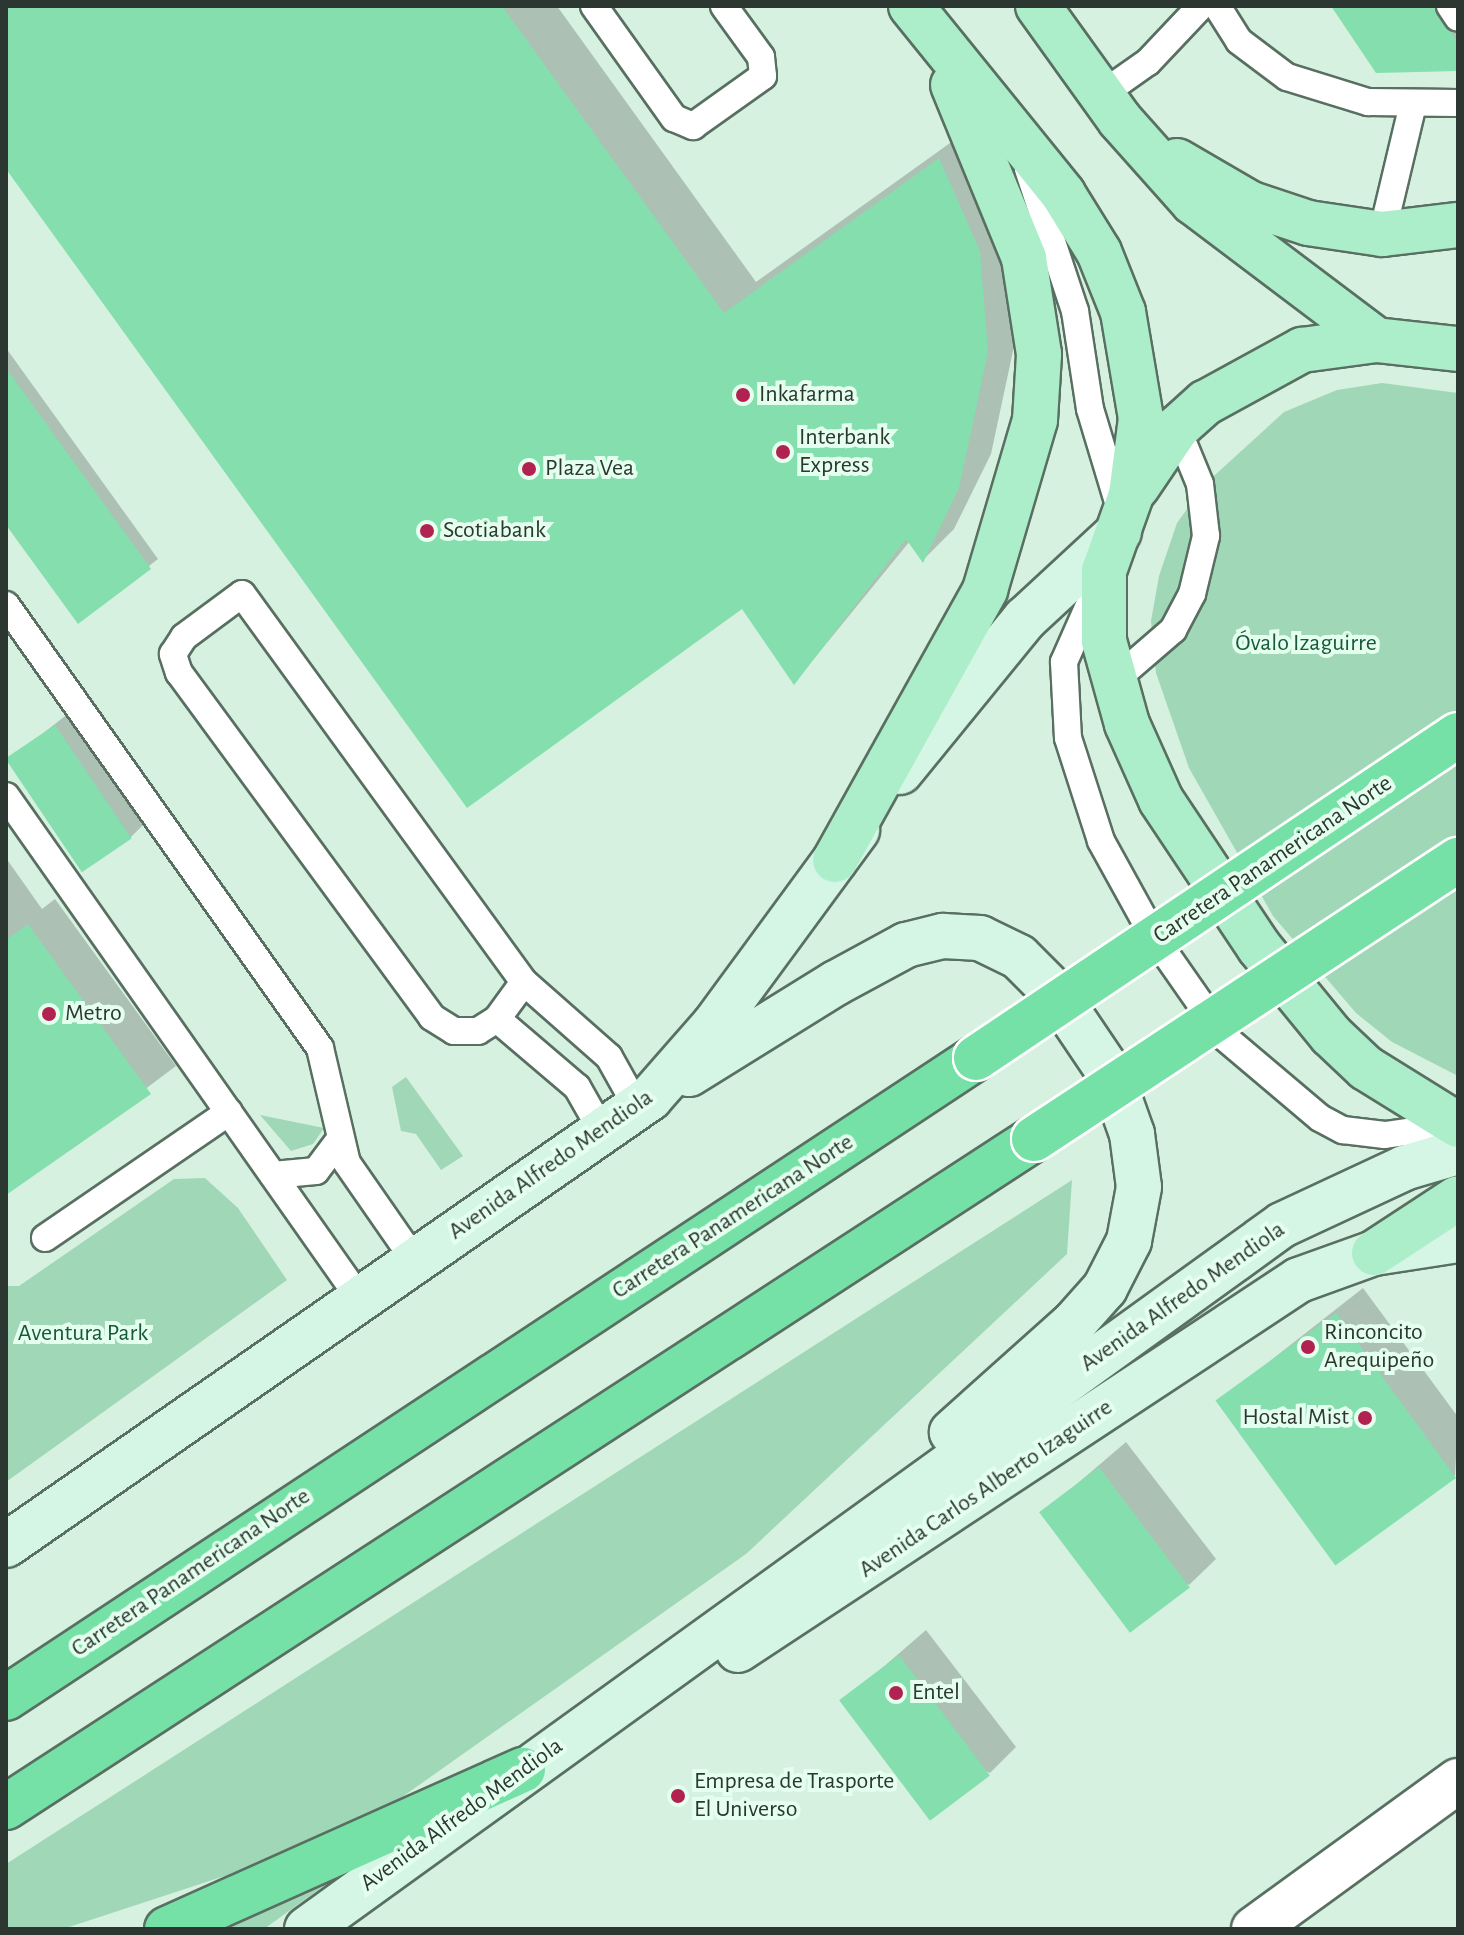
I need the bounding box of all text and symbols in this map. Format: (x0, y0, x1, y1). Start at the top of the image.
place label: Inkafarma (759, 381, 855, 409)
marker: Inkafarma (734, 386, 752, 404)
place label: Interbank Express (799, 424, 890, 480)
marker: Interbank Express (774, 443, 792, 461)
place label: Plaza Vea (545, 455, 634, 483)
marker: Plaza Vea (520, 460, 538, 478)
place label: Scotiabank (443, 517, 546, 545)
marker: Scotiabank (418, 522, 436, 540)
park label: Óvalo Izaguirre (1235, 630, 1377, 658)
street label: Carretera Panamericana Norte (1148, 769, 1398, 951)
place label: Metro (65, 1000, 122, 1028)
marker: Metro (40, 1005, 58, 1023)
street label: Avenida Alfredo Mendiola (443, 1084, 659, 1246)
street label: Carretera Panamericana Norte (607, 1128, 859, 1306)
street label: Avenida Alfredo Mendiola (1075, 1216, 1291, 1378)
place label: Rinconcito Arequipeño (1324, 1319, 1434, 1375)
park label: Aventura Park (18, 1320, 148, 1348)
marker: Rinconcito Arequipeño (1299, 1338, 1317, 1356)
street label: Avenida Carlos Alberto Izaguirre (854, 1393, 1118, 1585)
place label: Hostal Mist (1242, 1404, 1349, 1432)
marker: Hostal Mist (1356, 1409, 1374, 1427)
street label: Carretera Panamericana Norte (66, 1482, 316, 1664)
place label: Entel (912, 1679, 960, 1707)
marker: Entel (887, 1684, 905, 1702)
street label: Avenida Alfredo Mendiola (355, 1732, 569, 1898)
place label: Empresa de Trasporte El Universo (694, 1768, 894, 1824)
marker: Empresa de Trasporte El Universo (669, 1787, 687, 1805)

